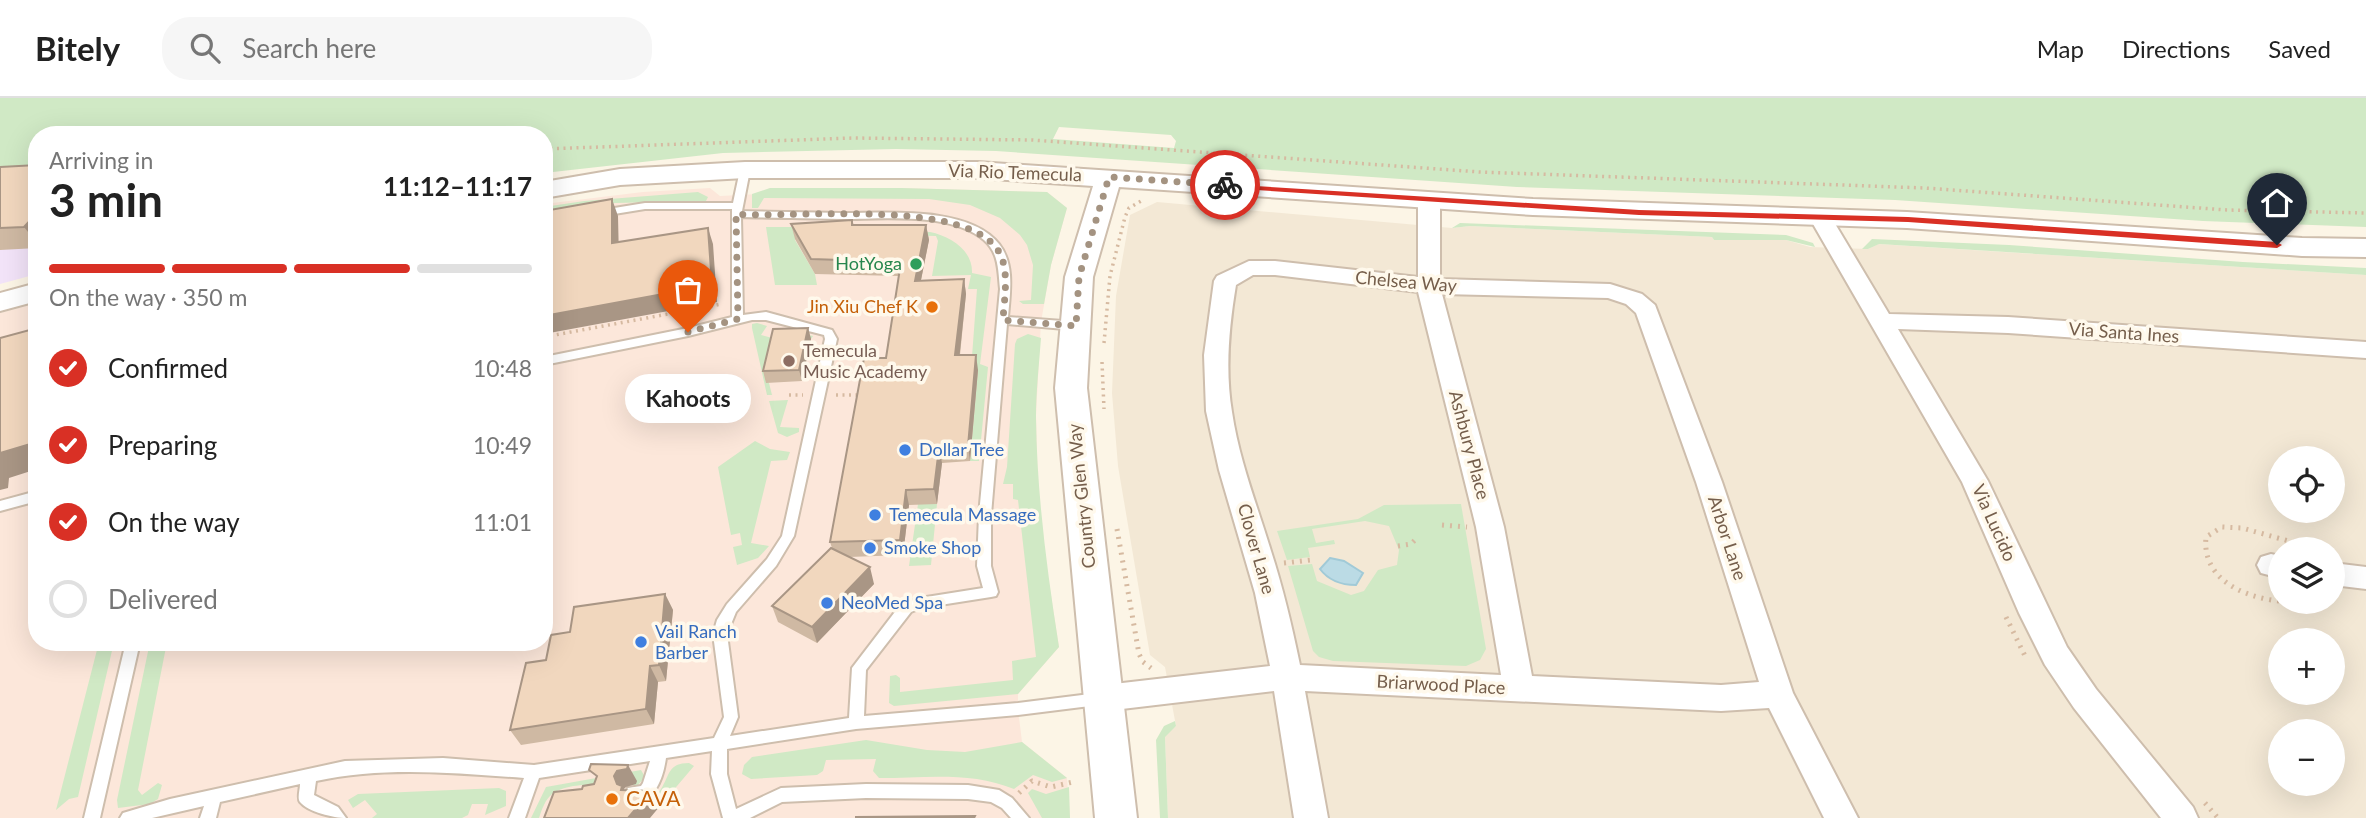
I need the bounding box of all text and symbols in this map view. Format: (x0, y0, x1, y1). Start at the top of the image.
search box (162, 17, 652, 80)
text: Bitely (35, 28, 120, 68)
icon: search (186, 29, 224, 67)
text: Search here (242, 32, 376, 64)
text: Map (2037, 34, 2084, 63)
text: Directions (2122, 34, 2230, 63)
text: Saved (2268, 34, 2331, 63)
text: Arriving in (49, 146, 153, 174)
courier (1190, 150, 1260, 220)
street label: Via Rio Temecula (948, 159, 1082, 185)
icon: bike (1206, 166, 1244, 204)
text: 11:12–11:17 (383, 170, 532, 202)
text: 3 min (49, 172, 163, 227)
pin (2247, 173, 2307, 245)
icon: home (2258, 184, 2296, 222)
place label: HotYoga (835, 252, 902, 274)
marker: HotYoga (908, 256, 924, 272)
pin (658, 260, 718, 332)
street label: Chelsea Way (1354, 266, 1459, 296)
icon: bag (669, 271, 707, 309)
text: On the way · 350 m (49, 283, 248, 311)
place label: Jin Xiu Chef K (807, 295, 918, 317)
marker: Jin Xiu Chef K (924, 299, 940, 315)
street label: Via Santa Ines (2068, 317, 2180, 347)
place label: Temecula Music Academy (803, 339, 928, 382)
icon: check (49, 349, 87, 387)
text: Confirmed (108, 352, 228, 384)
marker: Temecula Music Academy (781, 353, 797, 369)
text: 10:48 (473, 354, 532, 382)
callout: Kahoots (625, 374, 751, 423)
text: Kahoots (645, 384, 731, 412)
street label: Ashbury Place (1445, 388, 1495, 502)
street label: Country Glen Way (1062, 422, 1100, 570)
icon: check (49, 426, 87, 464)
text: Preparing (108, 429, 217, 461)
text: 10:49 (473, 431, 532, 459)
place label: Dollar Tree (919, 438, 1004, 460)
marker: Dollar Tree (897, 442, 913, 458)
map controls (2268, 446, 2345, 796)
button: locate (2268, 446, 2345, 523)
street label: Via Lucido (1968, 481, 2022, 565)
street label: Arbor Lane (1704, 493, 1752, 583)
street label: Clover Lane (1234, 501, 1280, 597)
icon: check (49, 503, 87, 541)
place label: Temecula Massage (889, 503, 1036, 525)
text: On the way (108, 506, 240, 538)
marker: Temecula Massage (867, 507, 883, 523)
text: 11:01 (473, 508, 532, 536)
place label: Smoke Shop (884, 536, 981, 558)
button: layers (2268, 537, 2345, 614)
marker: Smoke Shop (862, 540, 878, 556)
text: Delivered (108, 583, 218, 615)
place label: NeoMed Spa (841, 591, 943, 613)
marker: NeoMed Spa (819, 595, 835, 611)
place label: Vail Ranch Barber (655, 620, 737, 663)
button: + (2268, 628, 2345, 705)
marker: Vail Ranch Barber (633, 634, 649, 650)
street label: Briarwood Place (1376, 670, 1506, 698)
button: − (2268, 719, 2345, 796)
place label: CAVA (626, 785, 681, 810)
marker: CAVA (604, 791, 620, 807)

